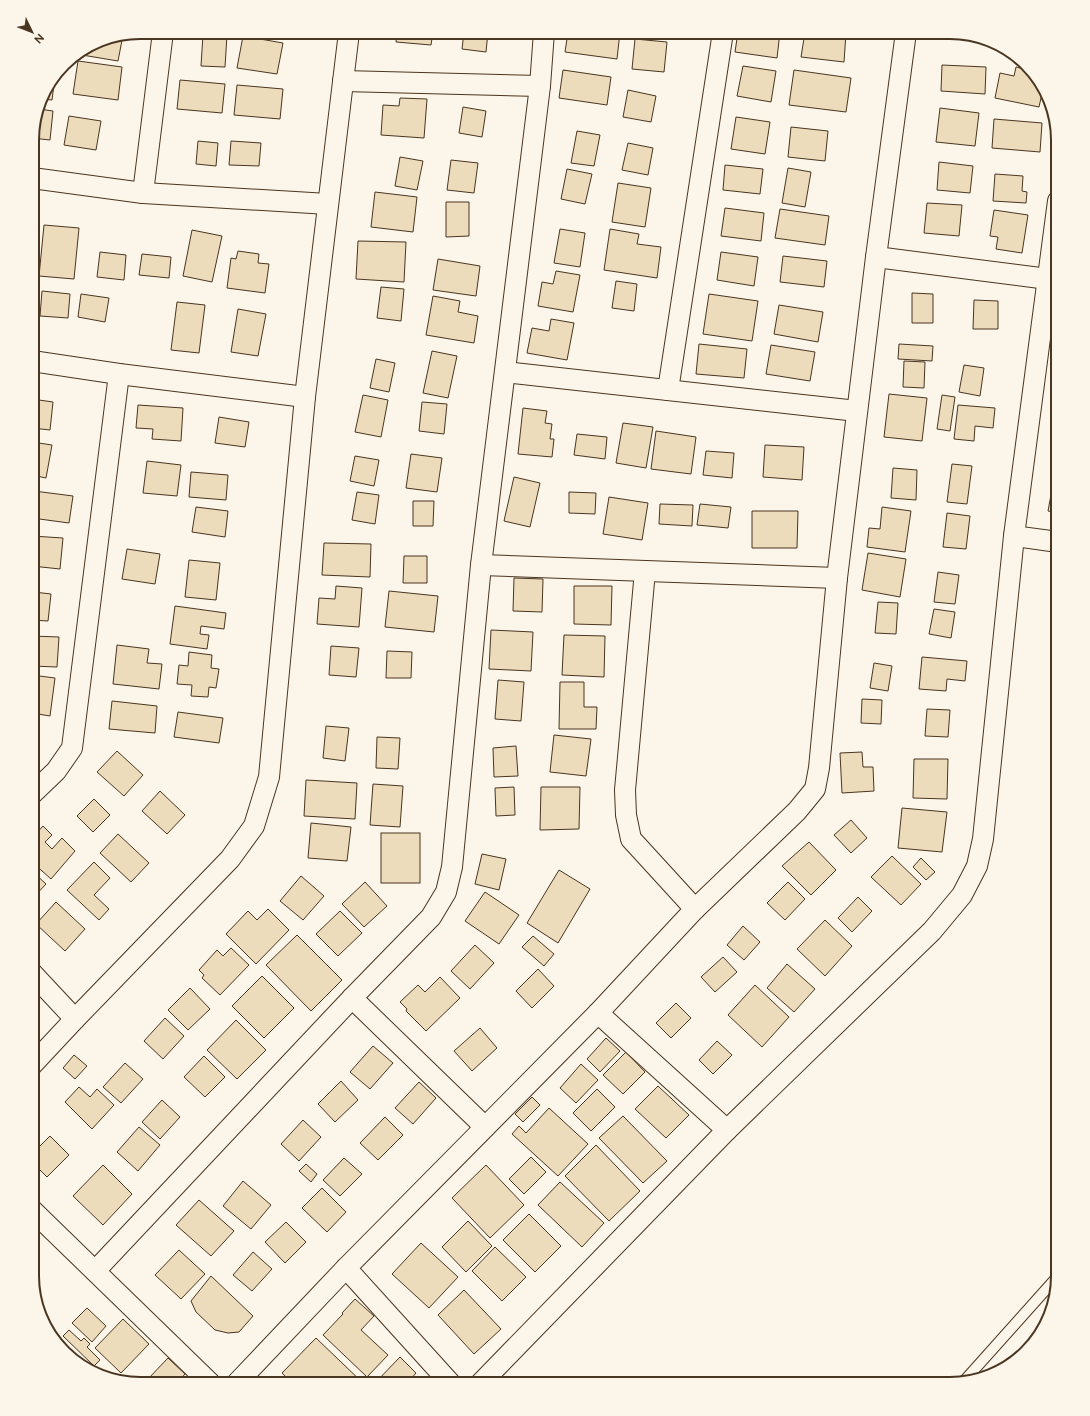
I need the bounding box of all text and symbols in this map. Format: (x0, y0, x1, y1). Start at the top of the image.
north arrow (12, 12, 52, 52)
text: N (31, 31, 47, 46)

